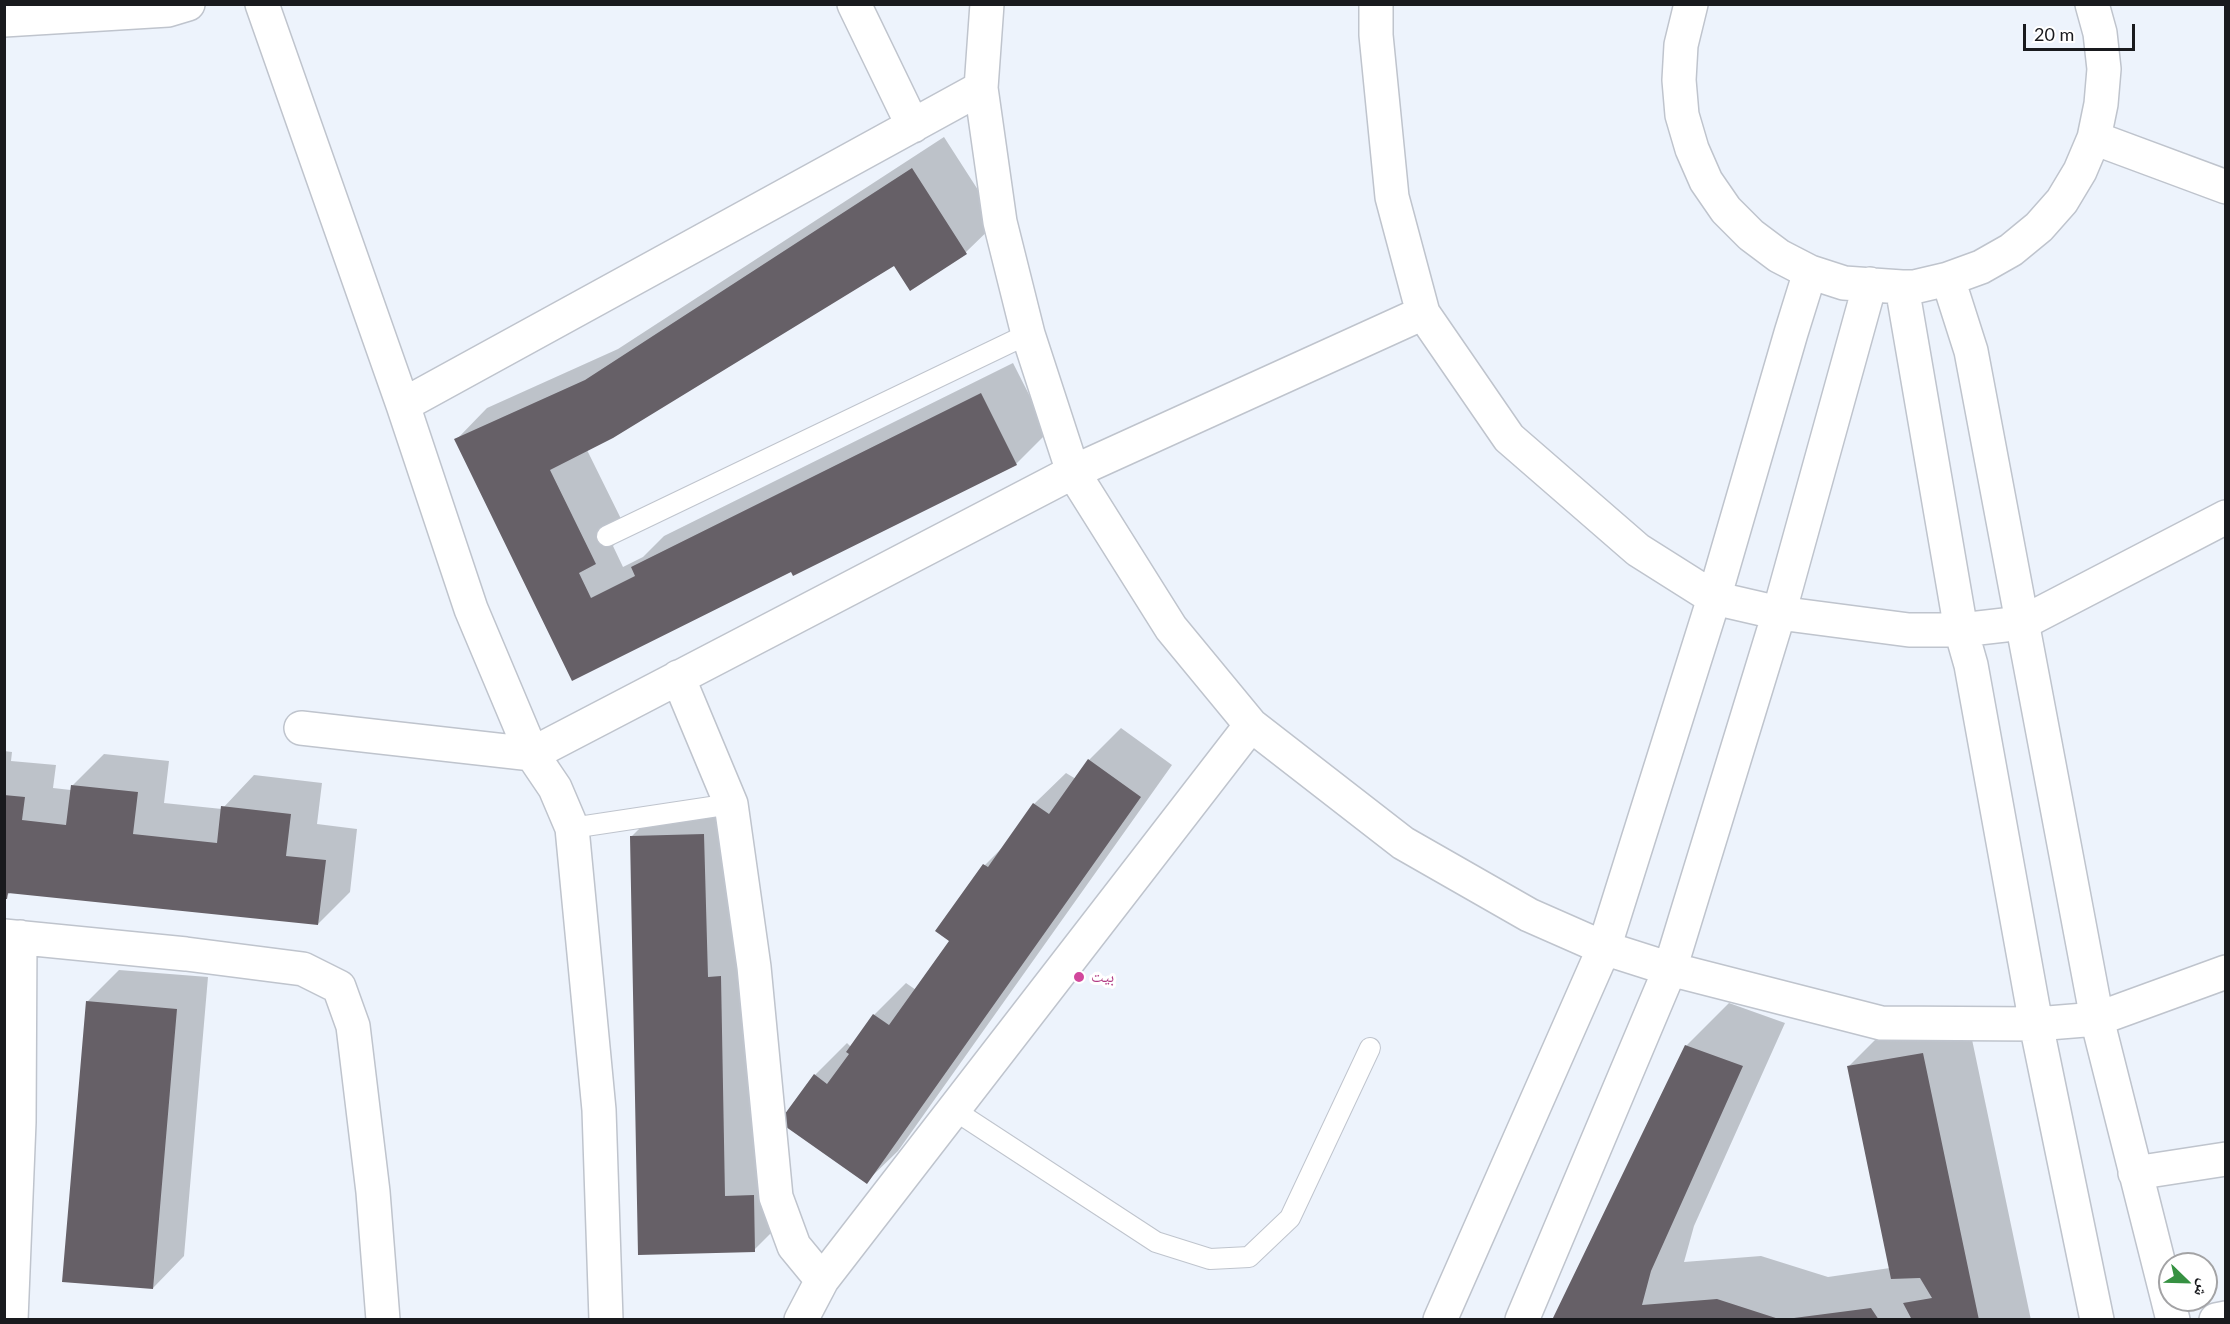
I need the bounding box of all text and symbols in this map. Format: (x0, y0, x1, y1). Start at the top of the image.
scale bar (2026, 12, 2138, 50)
text: 20 m (2034, 23, 2074, 45)
place label: بيت (1091, 967, 1114, 987)
marker: بيت (1072, 970, 1086, 984)
north arrow (2158, 1252, 2218, 1312)
text: ش (2191, 1277, 2215, 1300)

